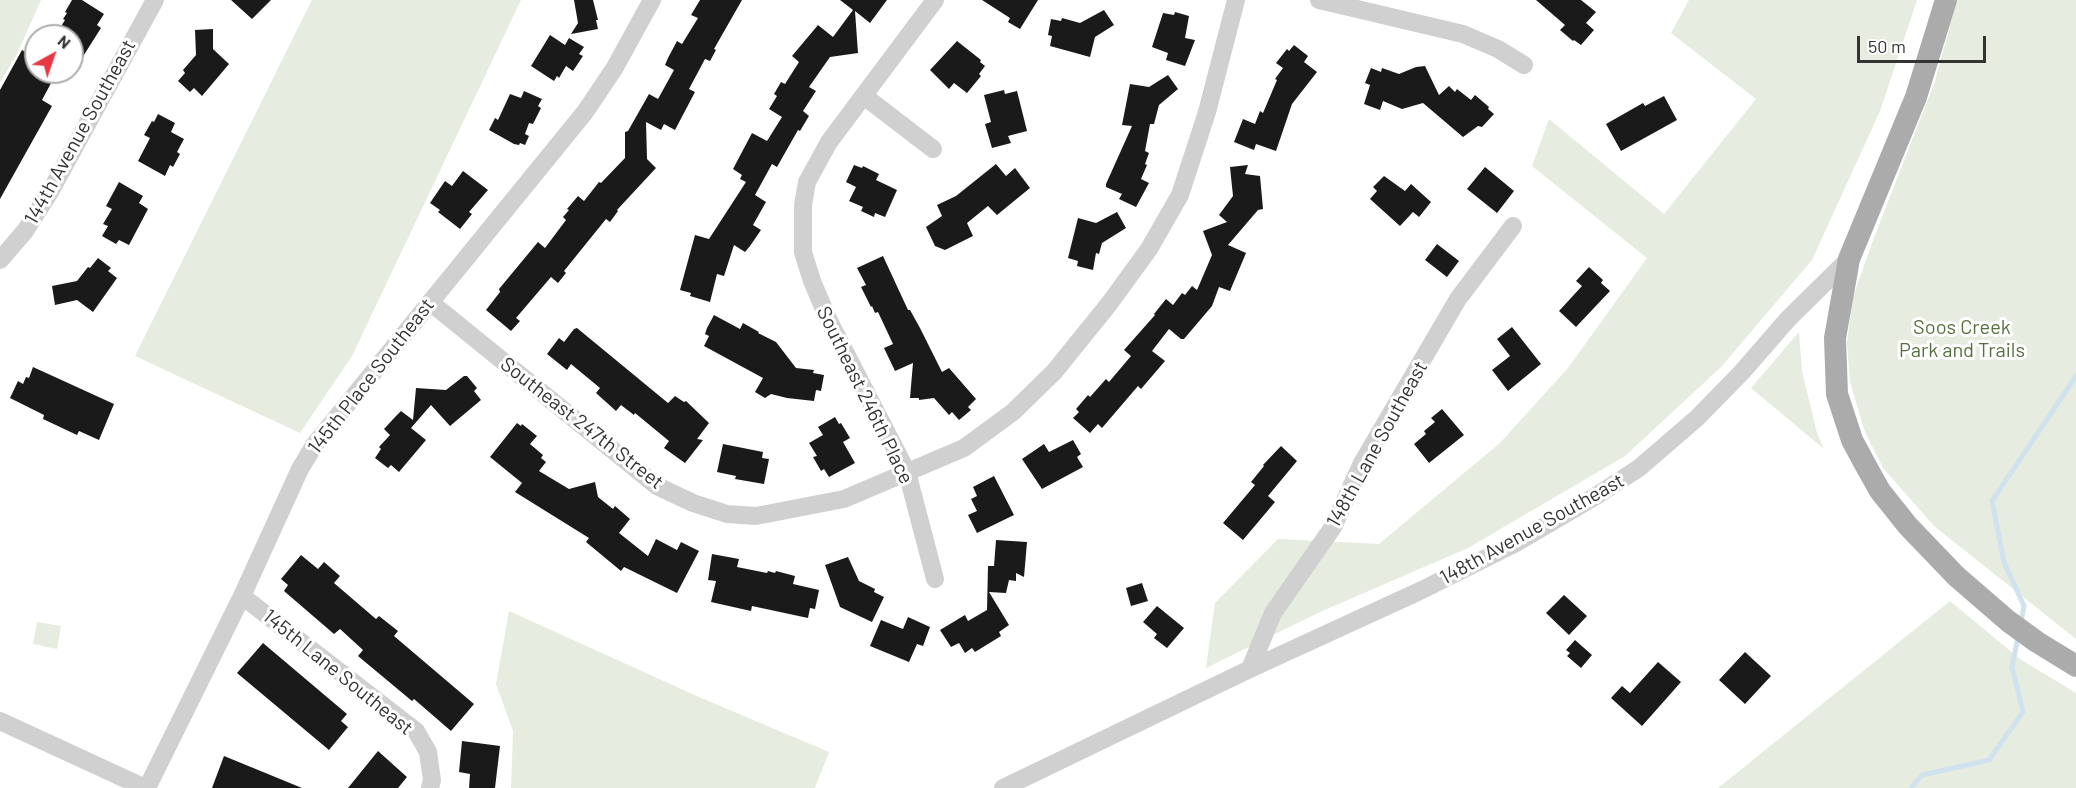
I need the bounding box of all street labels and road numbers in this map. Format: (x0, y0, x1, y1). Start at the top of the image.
street label: 144th Avenue Southeast (19, 35, 141, 229)
street label: 145th Place Southeast (303, 293, 439, 459)
street label: Southeast 246th Place (812, 302, 918, 488)
street label: Southeast 247th Street (496, 352, 668, 494)
street label: 148th Lane Southeast (1321, 357, 1433, 531)
street label: 148th Avenue Southeast (1436, 468, 1628, 590)
street label: 145th Lane Southeast (258, 604, 418, 740)

